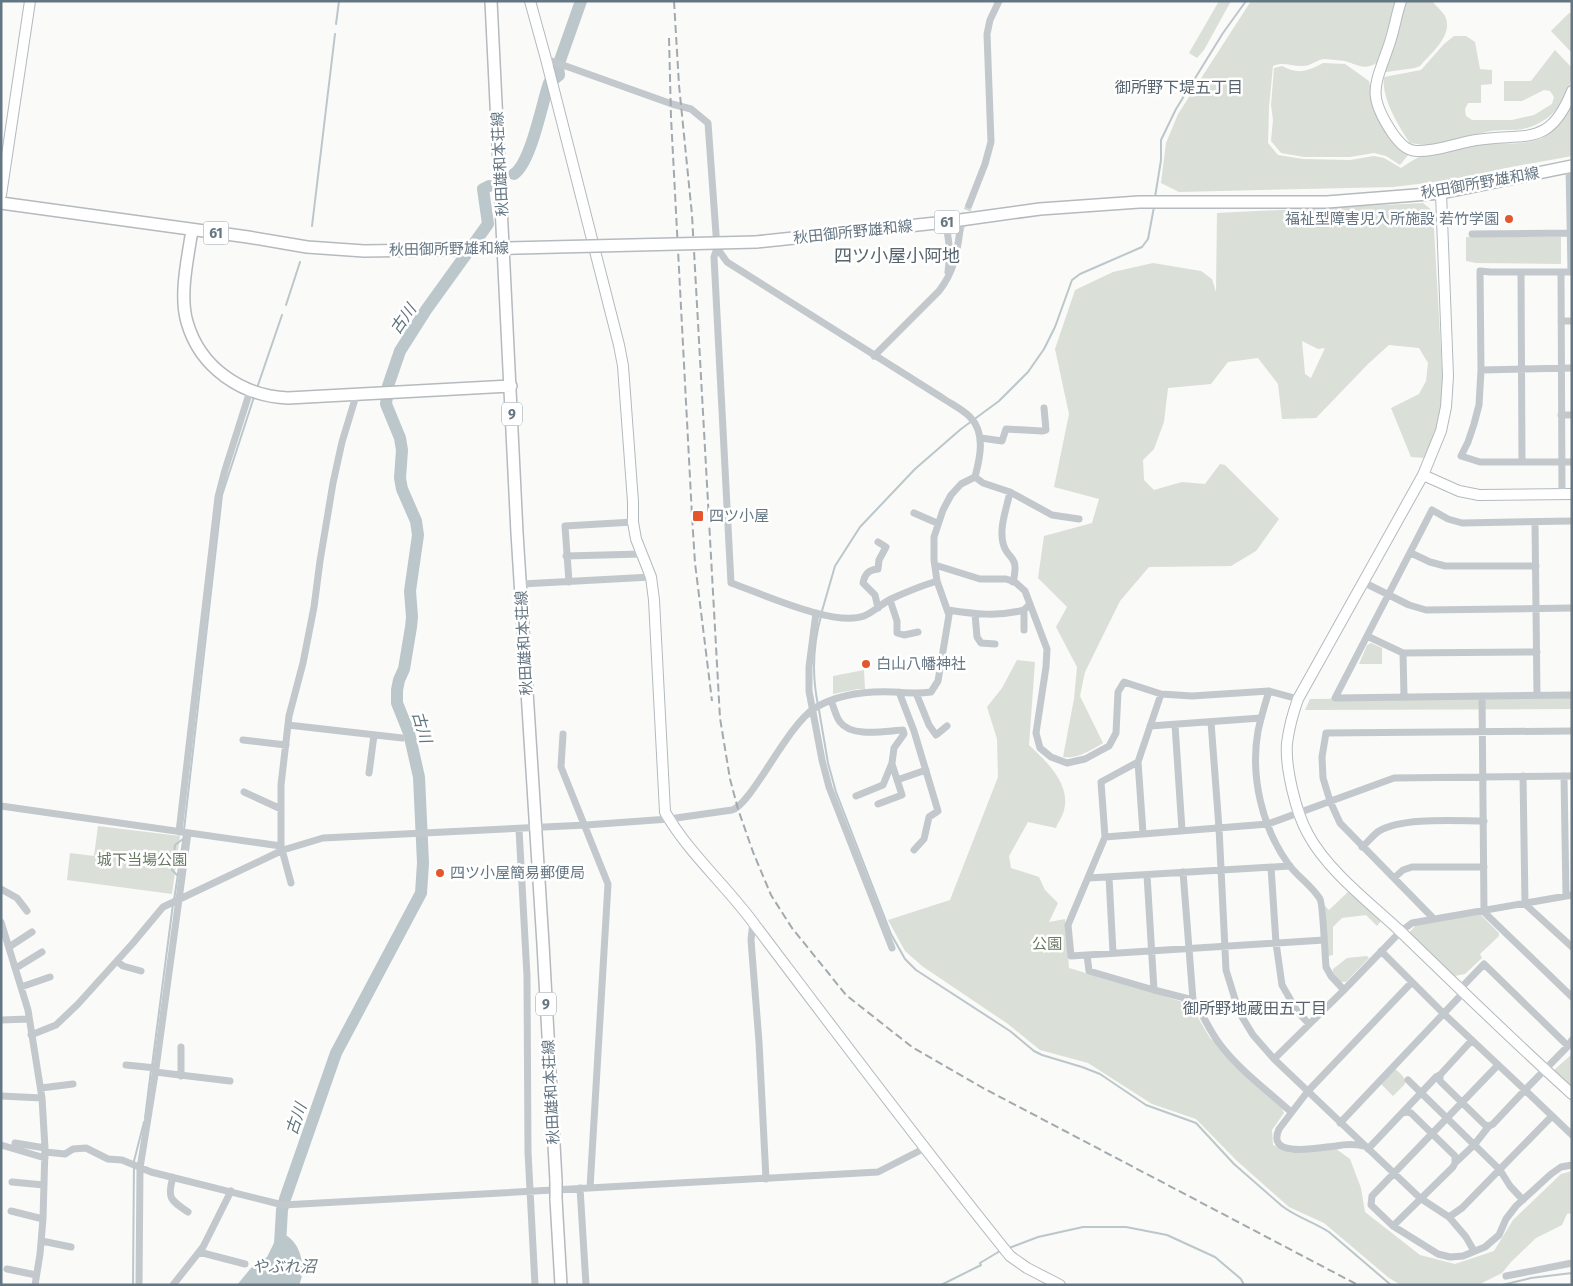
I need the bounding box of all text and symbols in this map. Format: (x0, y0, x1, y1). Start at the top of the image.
district label: 御所野下堤五丁目 (1115, 78, 1243, 97)
street label: 秋田雄和本荘線 (488, 111, 512, 217)
street label: 秋田御所野雄和線 (1419, 164, 1541, 202)
road number: 61 (934, 210, 960, 233)
place label: 福祉型障害児入所施設 若竹学園 (1285, 210, 1499, 228)
marker: 福祉型障害児入所施設 若竹学園 (1503, 213, 1515, 225)
street label: 秋田御所野雄和線 (792, 217, 914, 247)
road number: 61 (204, 222, 228, 244)
street label: 秋田御所野雄和線 (389, 239, 509, 259)
district label: 四ツ小屋小阿地 (834, 245, 960, 267)
water label: 古川 (386, 299, 421, 338)
road number: 9 (502, 402, 522, 426)
place label: 四ツ小屋 (709, 507, 769, 525)
marker: 四ツ小屋 (691, 509, 705, 523)
street label: 秋田雄和本荘線 (512, 590, 536, 696)
place label: 白山八幡神社 (876, 655, 966, 673)
marker: 白山八幡神社 (860, 658, 872, 670)
water label: 古川 (408, 709, 436, 747)
park label: 城下当場公園 (97, 851, 187, 869)
place label: 四ツ小屋簡易郵便局 (450, 864, 585, 882)
marker: 四ツ小屋簡易郵便局 (434, 867, 446, 879)
park label: 公園 (1032, 935, 1062, 953)
road number: 9 (536, 992, 556, 1016)
district label: 御所野地蔵田五丁目 (1183, 999, 1327, 1018)
street label: 秋田雄和本荘線 (539, 1039, 563, 1145)
water label: 古川 (282, 1099, 311, 1137)
water label: やぶれ沼 (252, 1257, 318, 1276)

